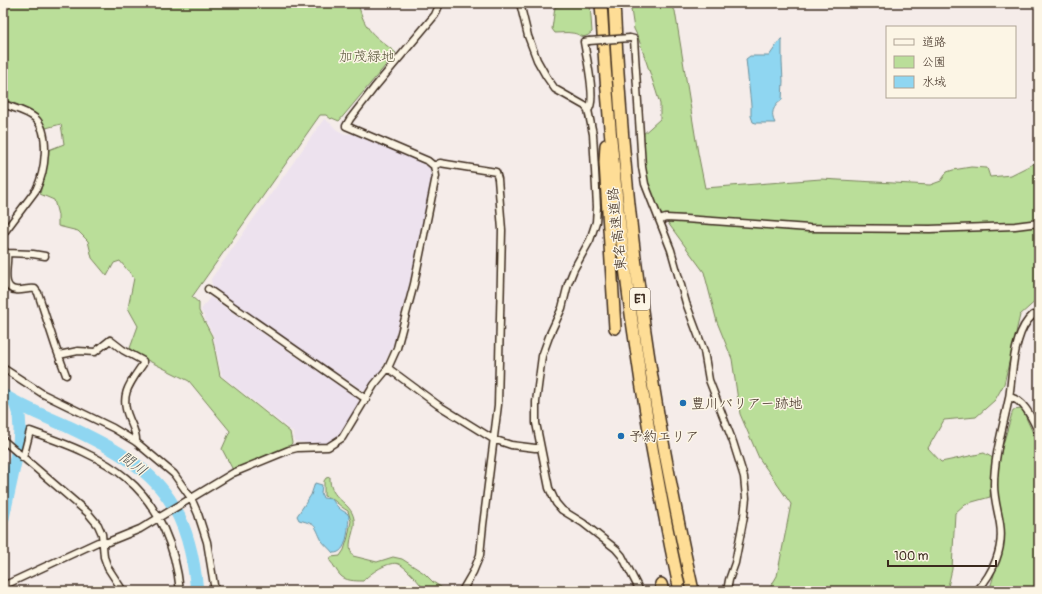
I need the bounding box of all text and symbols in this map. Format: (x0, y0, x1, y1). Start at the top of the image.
legend (886, 26, 1016, 98)
text: 道路 (922, 35, 946, 50)
park label: 加茂緑地 (339, 48, 395, 65)
text: 公園 (922, 55, 946, 70)
text: 水域 (922, 75, 946, 90)
street label: 東名高速道路 (604, 186, 630, 272)
road number: E1 (630, 288, 650, 310)
place label: 豊川バリアー跡地 (691, 395, 802, 412)
marker: 豊川バリアー跡地 (678, 398, 688, 408)
place label: 予約エリア (629, 428, 699, 445)
marker: 予約エリア (616, 431, 626, 441)
water label: 間川 (115, 447, 151, 481)
scale bar (888, 542, 996, 568)
text: 100 m (894, 549, 929, 564)

